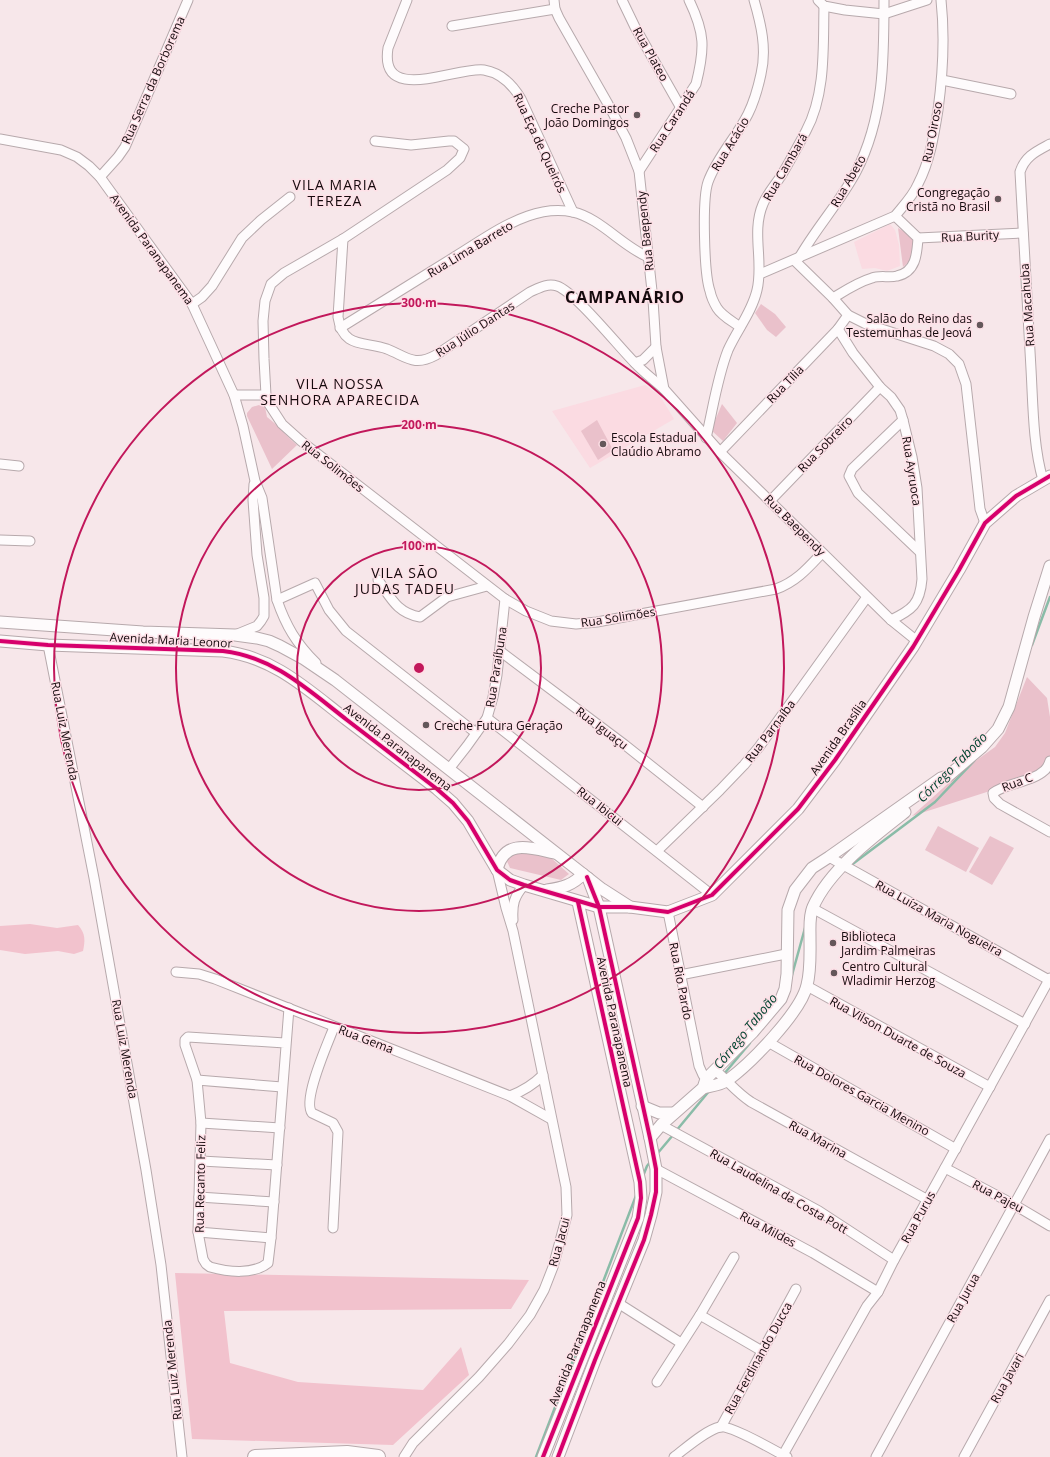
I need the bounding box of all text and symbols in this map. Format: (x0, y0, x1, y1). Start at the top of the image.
street label: Rua Serra da Borborema (117, 13, 189, 147)
street label: Rua Plateo (629, 24, 673, 84)
street label: Rua Carandá (645, 86, 699, 156)
street label: Rua Eça de Queirós (509, 90, 571, 196)
place label: Creche Pastor João Domingos (544, 100, 629, 131)
street label: Rua Oiroso (918, 100, 946, 164)
marker: Creche Pastor João Domingos (632, 110, 642, 120)
street label: Rua Acácio (707, 114, 753, 174)
street label: Rua Cambará (759, 130, 811, 204)
street label: Rua Abeto (826, 152, 870, 210)
district label: VILA MARIA TEREZA (293, 175, 377, 210)
place label: Congregação Cristã no Brasil (906, 184, 990, 215)
street label: Rua Baependy (632, 189, 658, 272)
street label: Avenida Paranapanema (106, 190, 198, 308)
marker: Congregação Cristã no Brasil (993, 194, 1003, 204)
street label: Rua Lima Barreto (424, 217, 516, 281)
street label: Rua Burity (941, 226, 1000, 246)
street label: Rua Macahuba (1016, 263, 1038, 347)
district label: CAMPANÁRIO (565, 286, 685, 308)
text: 300 m (401, 294, 437, 311)
street label: Rua Júlio Dantas (432, 297, 518, 361)
place label: Salão do Reino das Testemunhas de Jeová (846, 310, 972, 341)
marker: Salão do Reino das Testemunhas de Jeová (975, 320, 985, 330)
street label: Rua Tília (763, 361, 807, 407)
district label: VILA NOSSA SENHORA APARECIDA (260, 374, 420, 409)
street label: Rua Sobreiro (794, 412, 856, 476)
text: 200 m (401, 416, 437, 433)
place label: Escola Estadual Claúdio Abramo (611, 429, 701, 460)
street label: Rua Ayruoca (898, 435, 926, 507)
street label: Rua Solimões (298, 436, 368, 496)
marker: Escola Estadual Claúdio Abramo (598, 439, 608, 449)
street label: Rua Baependy (761, 491, 830, 560)
text: 100 m (401, 537, 437, 554)
district label: VILA SÃO JUDAS TADEU (353, 563, 455, 598)
street label: Rua Solimões (580, 603, 657, 631)
street label: Rua Paraíbuna (481, 625, 511, 709)
street label: Avenida Maria Leonor (109, 628, 233, 652)
centre of rings (412, 661, 426, 675)
street label: Rua Luiz Merenda (47, 680, 83, 782)
street label: Rua Parnaíba (741, 696, 799, 766)
street label: Avenida Brasília (806, 696, 870, 778)
street label: Avenida Paranapanema (340, 699, 456, 795)
street label: Rua Iguaçu (572, 703, 632, 753)
place label: Creche Futura Geração (434, 717, 563, 734)
marker: Creche Futura Geração (421, 720, 431, 730)
water label: Córrego Taboão (913, 728, 991, 806)
street label: Rua C (999, 768, 1035, 796)
street label: Rua Ibicui (573, 783, 627, 829)
street label: Rua Luíza Maria Nogueira (872, 876, 1006, 960)
place label: Biblioteca Jardim Palmeiras (840, 928, 936, 959)
marker: Biblioteca Jardim Palmeiras (828, 938, 838, 948)
street label: Rua Rio Pardo (665, 941, 697, 1021)
street label: Avenida Paranapanema (593, 955, 637, 1089)
place label: Centro Cultural Wladimir Herzog (842, 958, 936, 989)
marker: Centro Cultural Wladimir Herzog (829, 968, 839, 978)
water label: Córrego Taboão (709, 989, 781, 1073)
street label: Rua Vilson Duarte de Souza (827, 992, 969, 1082)
street label: Rua Luiz Merenda (108, 998, 142, 1100)
street label: Rua Gema (336, 1021, 396, 1057)
street label: Rua Dolores Garcia Menino (791, 1051, 933, 1139)
street label: Rua Marina (786, 1116, 850, 1162)
street label: Rua Recanto Feliz (191, 1135, 209, 1233)
street label: Rua Laudelina da Costa Pott (707, 1144, 851, 1238)
street label: Rua Pajeu (969, 1175, 1027, 1217)
street label: Rua Purus (897, 1188, 939, 1246)
street label: Rua Mildes (737, 1207, 799, 1251)
street label: Rua Jacui (544, 1215, 574, 1269)
street label: Rua Jurua (942, 1270, 984, 1326)
street label: Avenida Paranapanema (544, 1278, 610, 1408)
street label: Rua Ferdinando Ducca (720, 1299, 796, 1417)
street label: Rua Luiz Merenda (158, 1319, 186, 1421)
street label: Rua Javari (986, 1350, 1028, 1406)

